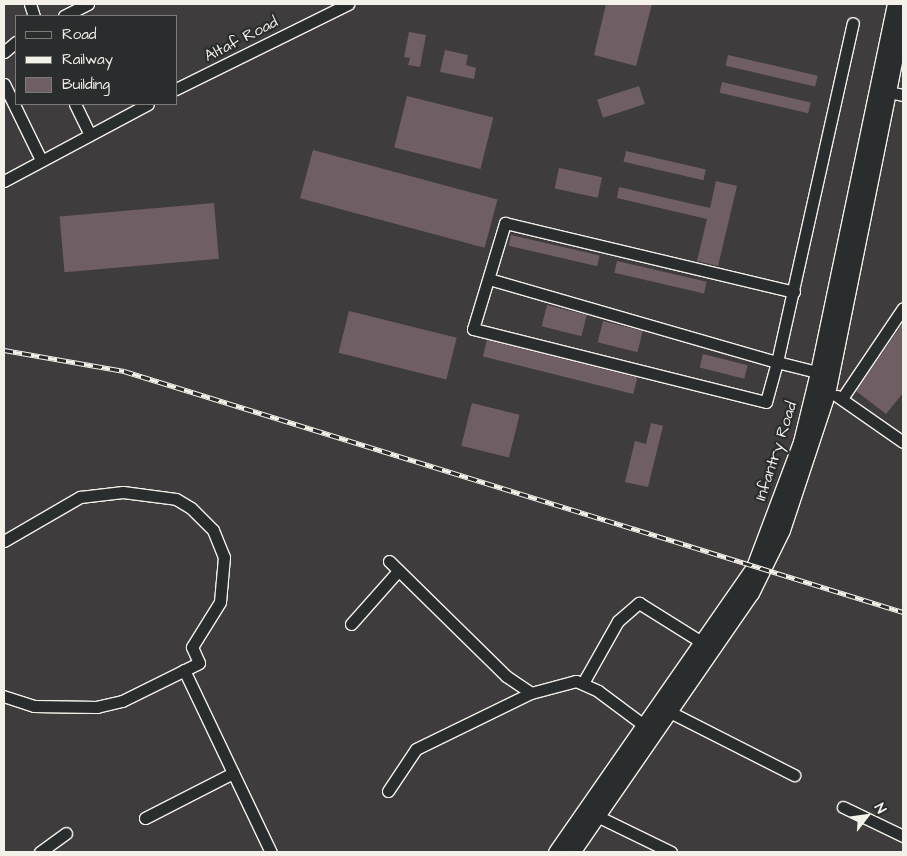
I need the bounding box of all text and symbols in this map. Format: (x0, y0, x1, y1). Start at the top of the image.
street label: Altaf Road (201, 12, 281, 66)
legend (15, 15, 178, 105)
text: Road (62, 24, 96, 45)
text: Railway (62, 49, 113, 70)
text: Building (62, 74, 110, 95)
street label: Infantry Road (751, 399, 801, 503)
north arrow (842, 791, 892, 841)
text: N (869, 800, 891, 817)

